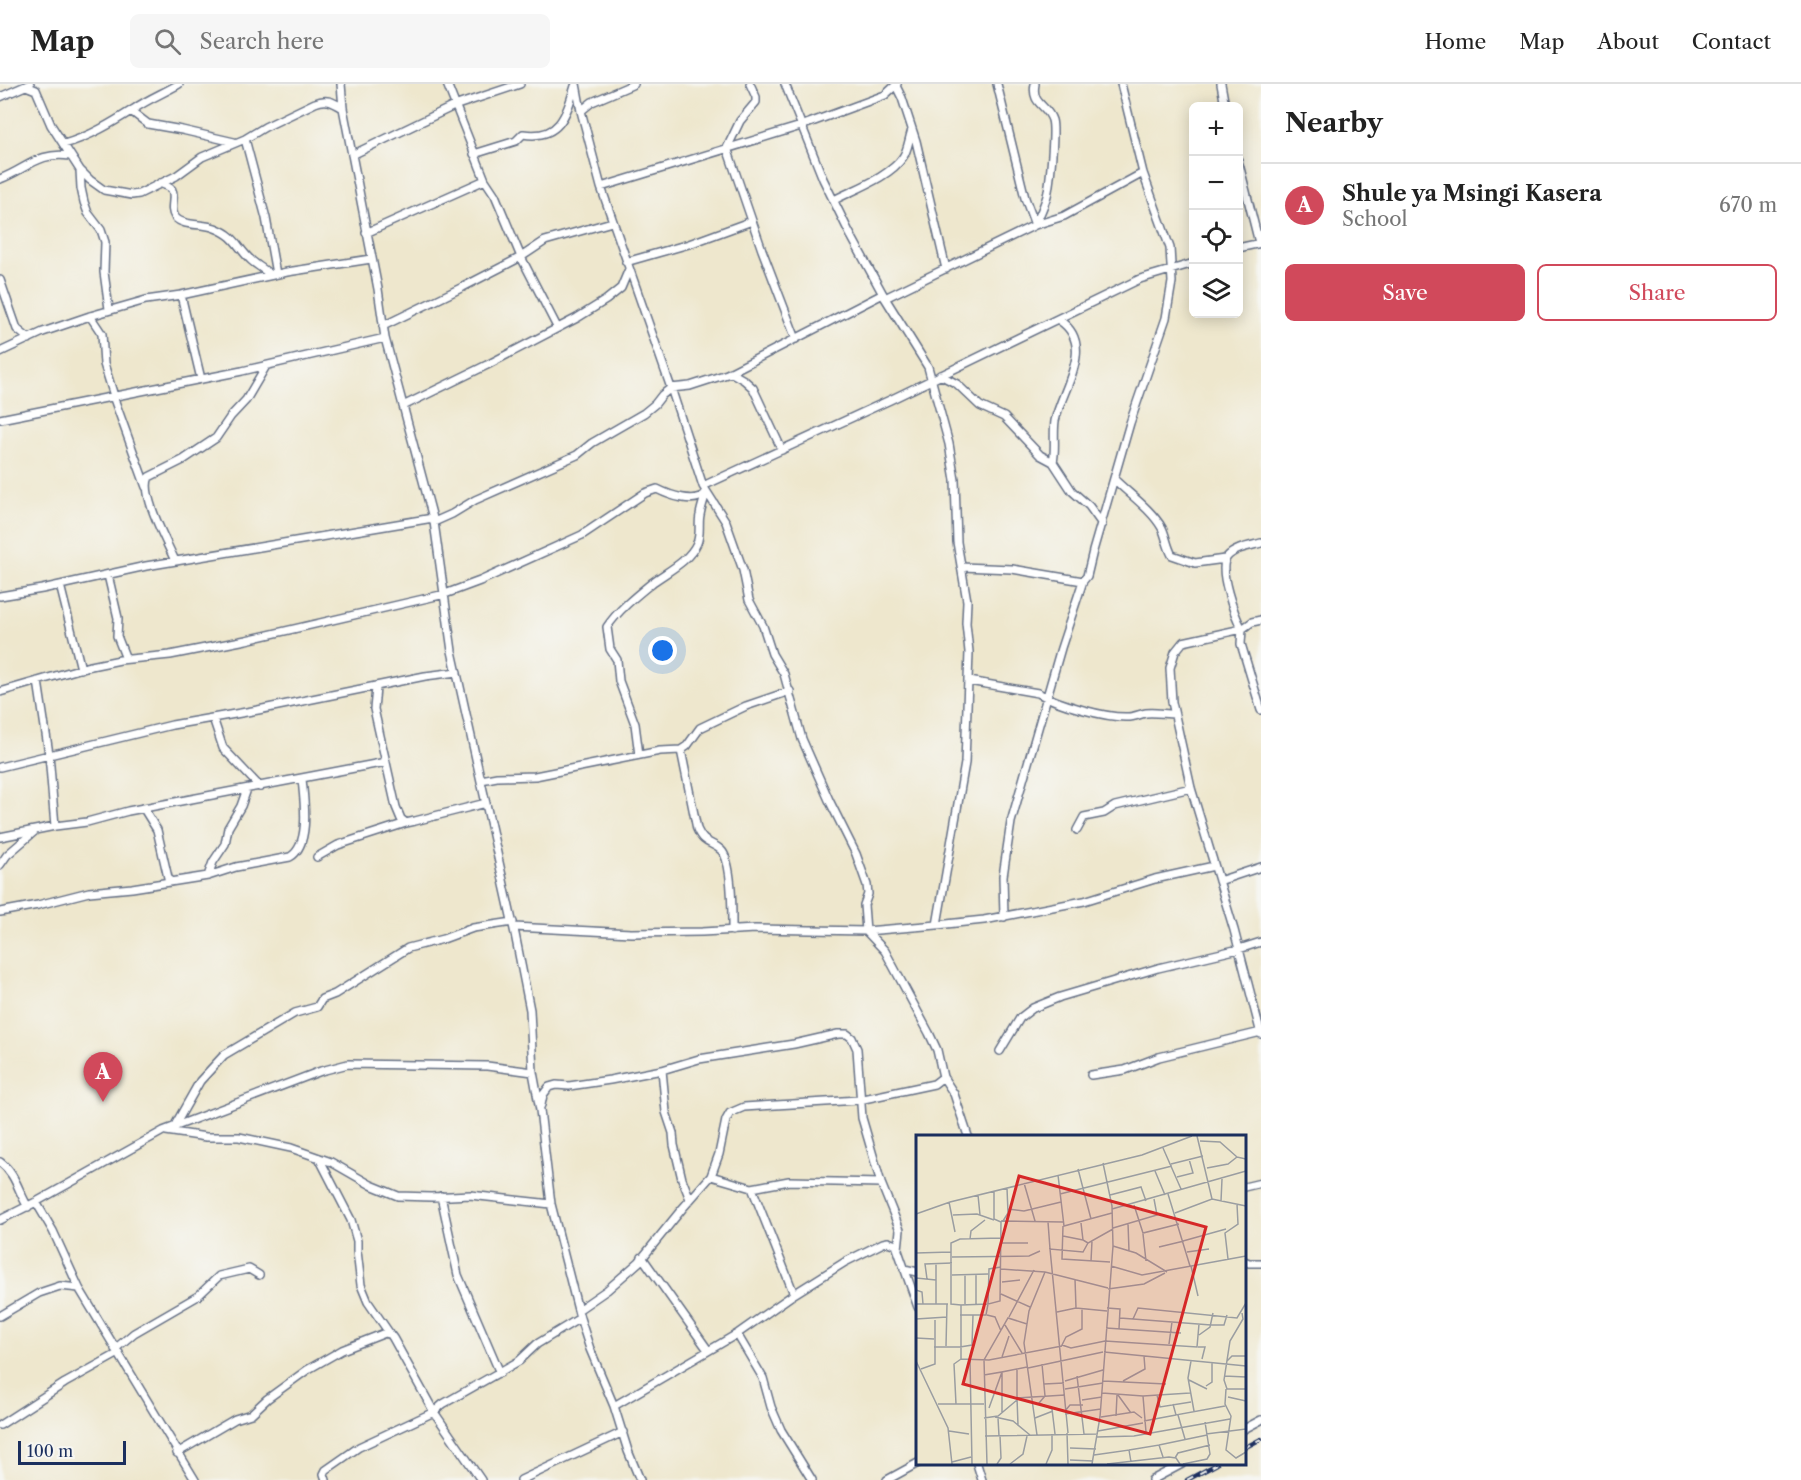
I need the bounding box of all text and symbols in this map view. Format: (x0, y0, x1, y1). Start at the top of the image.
search box (130, 14, 550, 68)
text: Map (30, 24, 94, 58)
icon: search (151, 25, 184, 58)
text: Search here (199, 28, 324, 55)
text: Home (1425, 29, 1486, 54)
text: Map (1519, 29, 1564, 54)
text: About (1597, 29, 1659, 54)
text: Contact (1692, 29, 1771, 54)
map controls (1189, 102, 1243, 318)
button: + (1189, 102, 1243, 156)
text: Nearby (1285, 107, 1383, 139)
button: − (1189, 156, 1243, 210)
text: Shule ya Msingi Kasera (1342, 180, 1602, 207)
text: A (1297, 193, 1312, 217)
text: 670 m (1719, 193, 1777, 217)
text: School (1342, 207, 1407, 231)
button: locate (1189, 210, 1243, 264)
button: layers (1189, 264, 1243, 318)
button: Save (1285, 264, 1525, 321)
button: Share (1537, 264, 1777, 321)
your location (648, 636, 677, 665)
pin: A (84, 1052, 122, 1102)
inset map (916, 1135, 1246, 1465)
scale bar (18, 1438, 126, 1466)
text: 100 m (27, 1441, 73, 1461)

